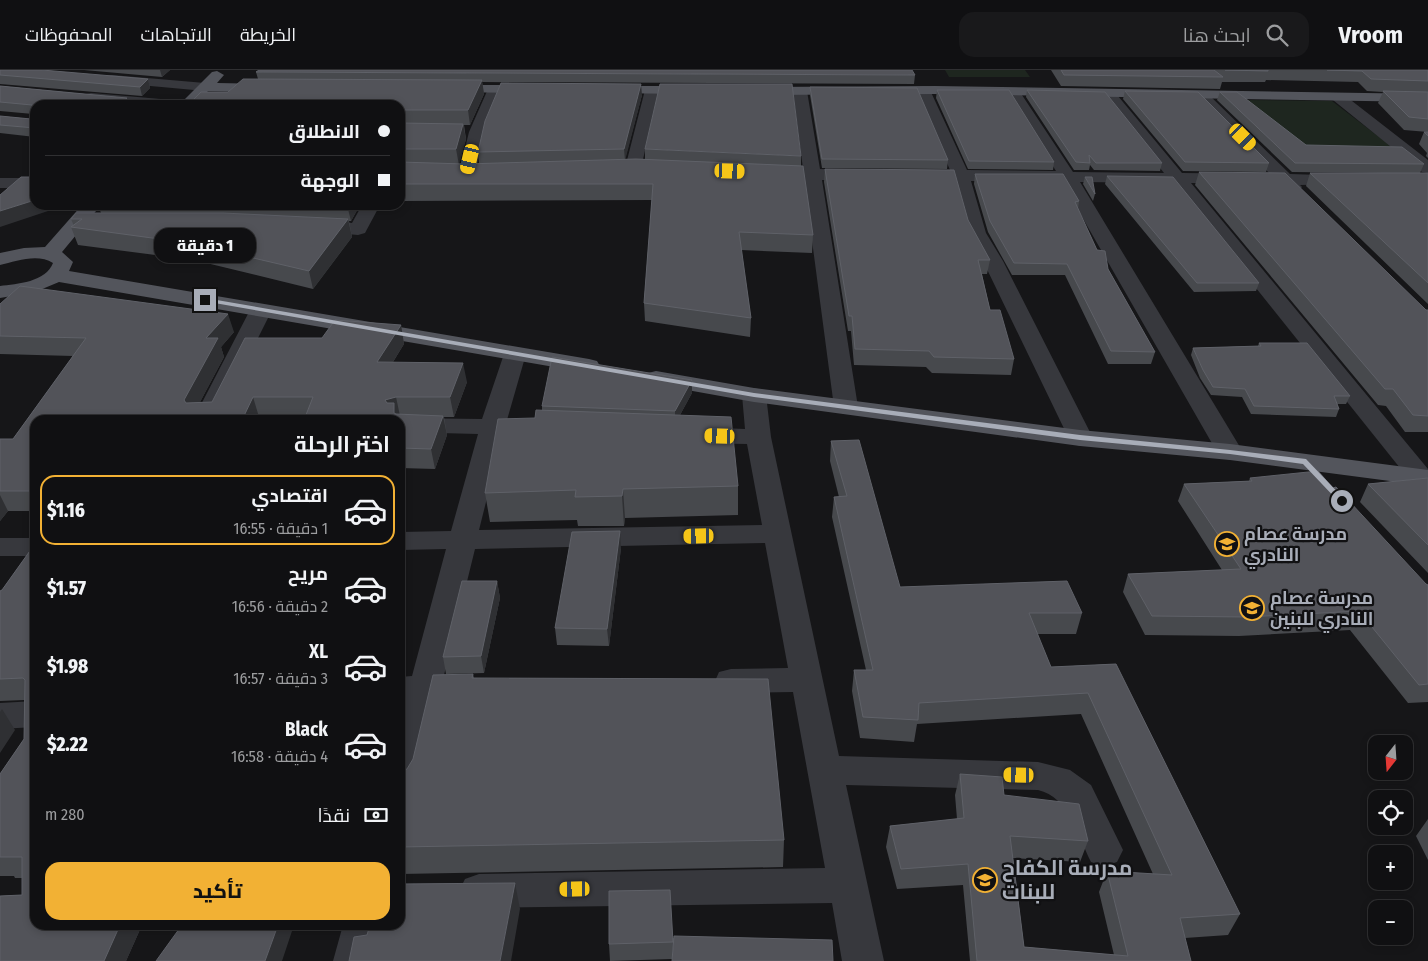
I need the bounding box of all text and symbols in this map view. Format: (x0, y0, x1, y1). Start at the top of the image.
search box (959, 12, 1309, 57)
icon: search (1263, 21, 1291, 49)
text: Vroom (1339, 21, 1403, 49)
text: المحفوظات (25, 24, 113, 46)
text: الاتجاهات (141, 24, 212, 46)
text: الخريطة (240, 24, 296, 46)
text: ابحث هنا (1183, 24, 1251, 47)
text: الانطلاق (289, 120, 360, 143)
car (1227, 121, 1258, 153)
car (459, 143, 480, 175)
car (714, 163, 745, 179)
text: الوجهة (300, 169, 360, 192)
callout: 1 دقيقة (154, 228, 256, 262)
text: 1 دقيقة (177, 236, 233, 255)
route end (194, 289, 216, 311)
car (704, 428, 735, 444)
text: اختر الرحلة (294, 431, 390, 458)
text: اقتصادي (252, 484, 328, 507)
icon: car (343, 488, 388, 533)
route start (1331, 490, 1353, 512)
text: $1.16 (47, 499, 85, 522)
text: 1 دقيقة · 16:55 (233, 519, 328, 538)
place label: مدرسة عصام النادري (1244, 523, 1347, 569)
car (683, 528, 714, 544)
school or university icon: مدرسة عصام النادري (1214, 531, 1240, 557)
text: مريح (288, 562, 328, 585)
icon: car (343, 566, 388, 611)
text: $1.57 (47, 577, 86, 600)
place label: مدرسة عصام النادري للبنين (1270, 587, 1373, 633)
school or university icon: مدرسة عصام النادري للبنين (1239, 595, 1265, 621)
text: 2 دقيقة · 16:56 (232, 597, 328, 616)
text: XL (309, 640, 328, 663)
icon: car (343, 644, 388, 689)
text: $1.98 (47, 655, 88, 678)
text: 3 دقيقة · 16:57 (233, 669, 328, 688)
text: Black (285, 718, 328, 741)
icon: car (343, 722, 388, 767)
text: $2.22 (47, 733, 88, 756)
north arrow (1368, 735, 1412, 780)
map controls (1368, 735, 1413, 945)
text: 4 دقيقة · 16:58 (231, 747, 328, 766)
car (1003, 767, 1034, 783)
button: locate (1368, 790, 1413, 835)
icon: cash (362, 801, 390, 829)
text: نقدًا (318, 804, 350, 827)
text: 280 m (45, 805, 84, 824)
button: + (1368, 845, 1413, 890)
place label: مدرسة الكفاح للبنات (1002, 855, 1132, 905)
button: تأكيد (45, 862, 390, 920)
school or university icon: مدرسة الكفاح للبنات (972, 867, 998, 893)
car (559, 881, 590, 897)
button: − (1368, 900, 1413, 945)

